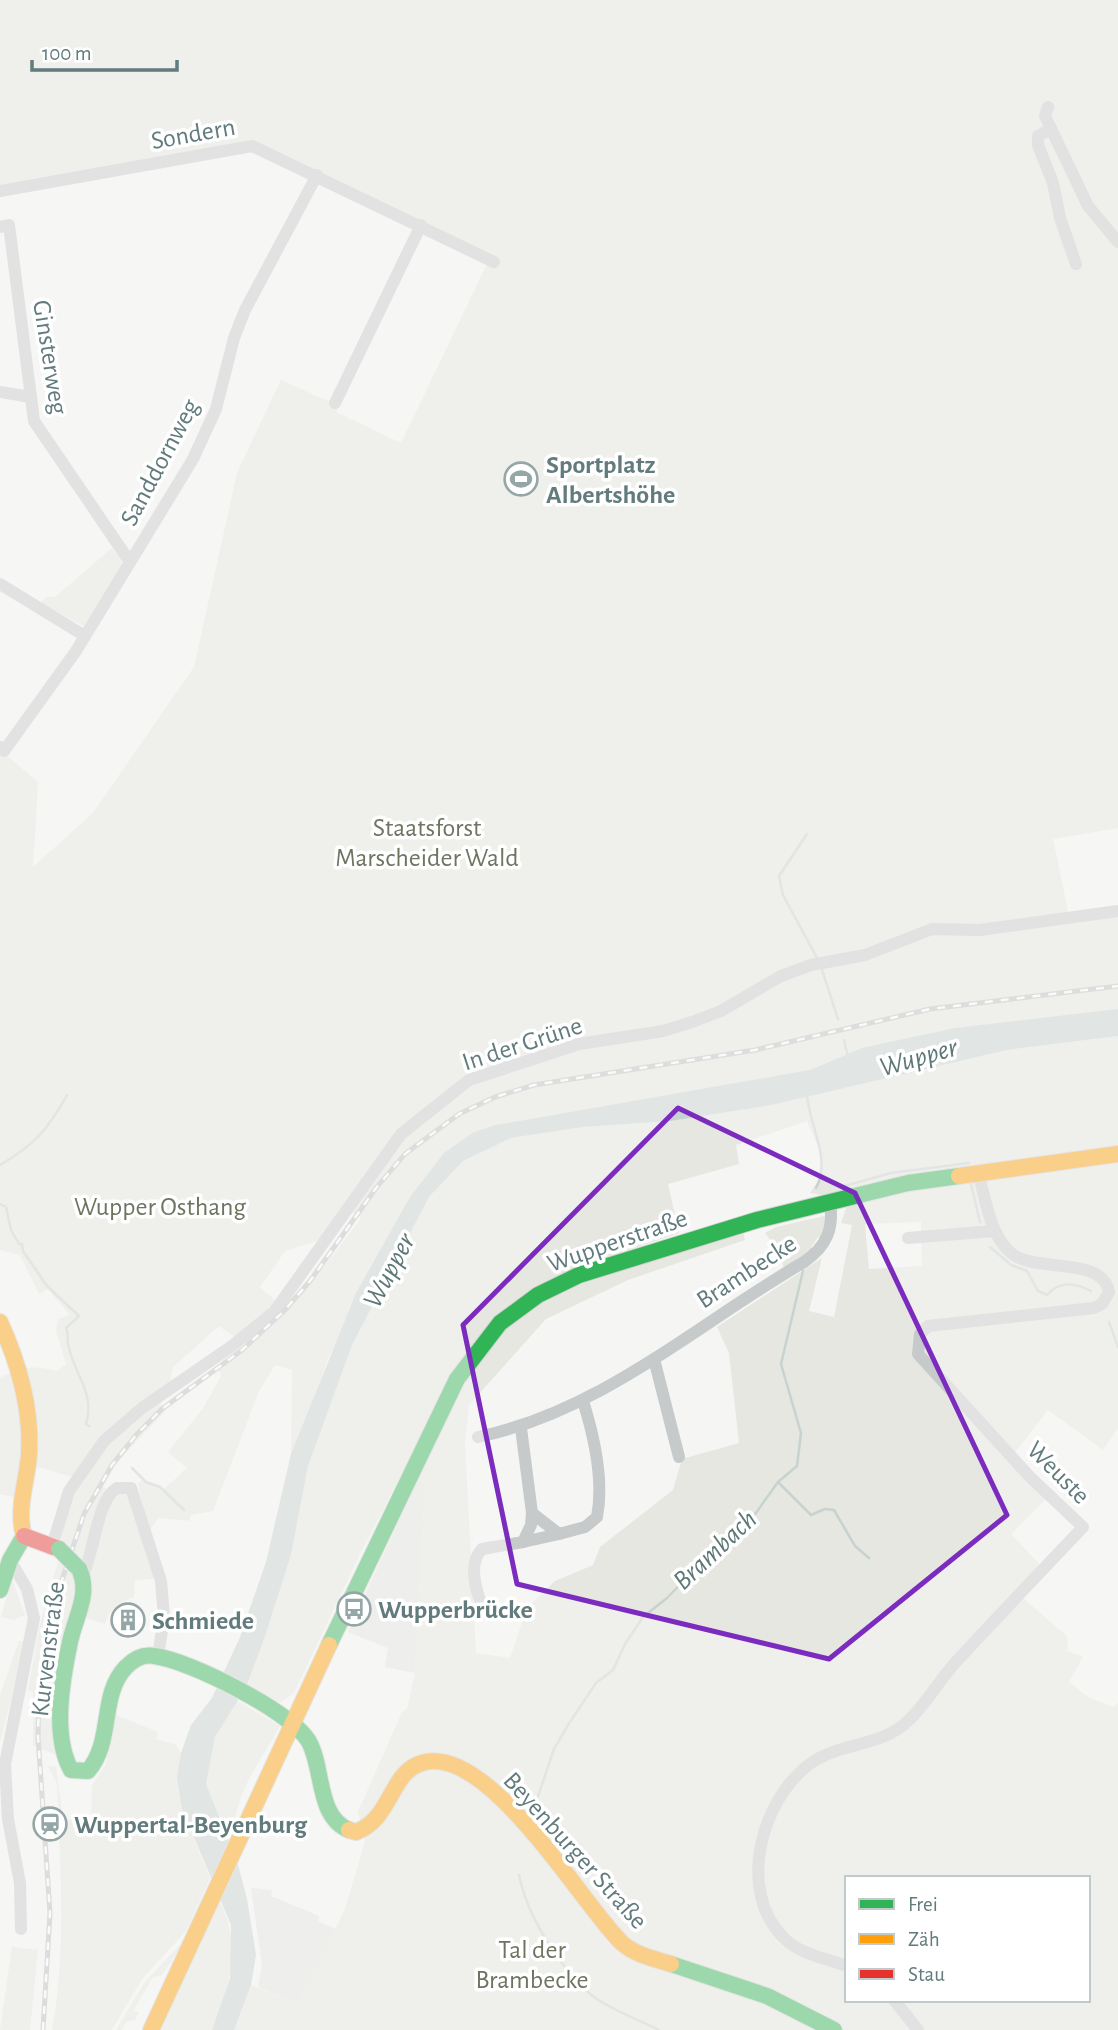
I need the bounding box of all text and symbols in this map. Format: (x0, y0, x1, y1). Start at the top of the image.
scale bar (32, 28, 177, 72)
text: 100 m (42, 43, 92, 64)
street label: Sondern (149, 114, 237, 154)
street label: Ginsterweg (28, 298, 72, 416)
street label: Sanddornweg (116, 395, 204, 530)
place label: Sportplatz Albertshöhe (546, 452, 675, 508)
sports icon: Sportplatz Albertshöhe (502, 460, 540, 498)
park label: Staatsforst Marscheider Wald (335, 815, 519, 871)
street label: In der Grüne (459, 1012, 585, 1076)
water label: Wupper (876, 1033, 962, 1082)
park label: Wupper Osthang (74, 1194, 246, 1220)
street label: Wupperstraße (544, 1205, 691, 1277)
water label: Wupper (359, 1228, 421, 1313)
street label: Brambecke (692, 1230, 801, 1314)
street label: Weuste (1022, 1436, 1095, 1509)
water label: Brambach (668, 1505, 762, 1596)
street label: Kurvenstraße (27, 1580, 69, 1718)
bus stop icon: Wupperbrücke (335, 1590, 373, 1628)
place label: Wupperbrücke (378, 1597, 533, 1623)
building icon: Schmiede (109, 1601, 147, 1639)
place label: Schmiede (152, 1608, 254, 1634)
street label: Beyenburger Straße (498, 1767, 652, 1934)
station icon: Wuppertal-Beyenburg (31, 1805, 69, 1843)
place label: Wuppertal-Beyenburg (74, 1812, 308, 1838)
legend (845, 1876, 1090, 2002)
text: Frei (908, 1894, 938, 1915)
text: Zäh (908, 1929, 940, 1950)
park label: Tal der Brambecke (475, 1937, 589, 1993)
text: Stau (908, 1964, 945, 1985)

